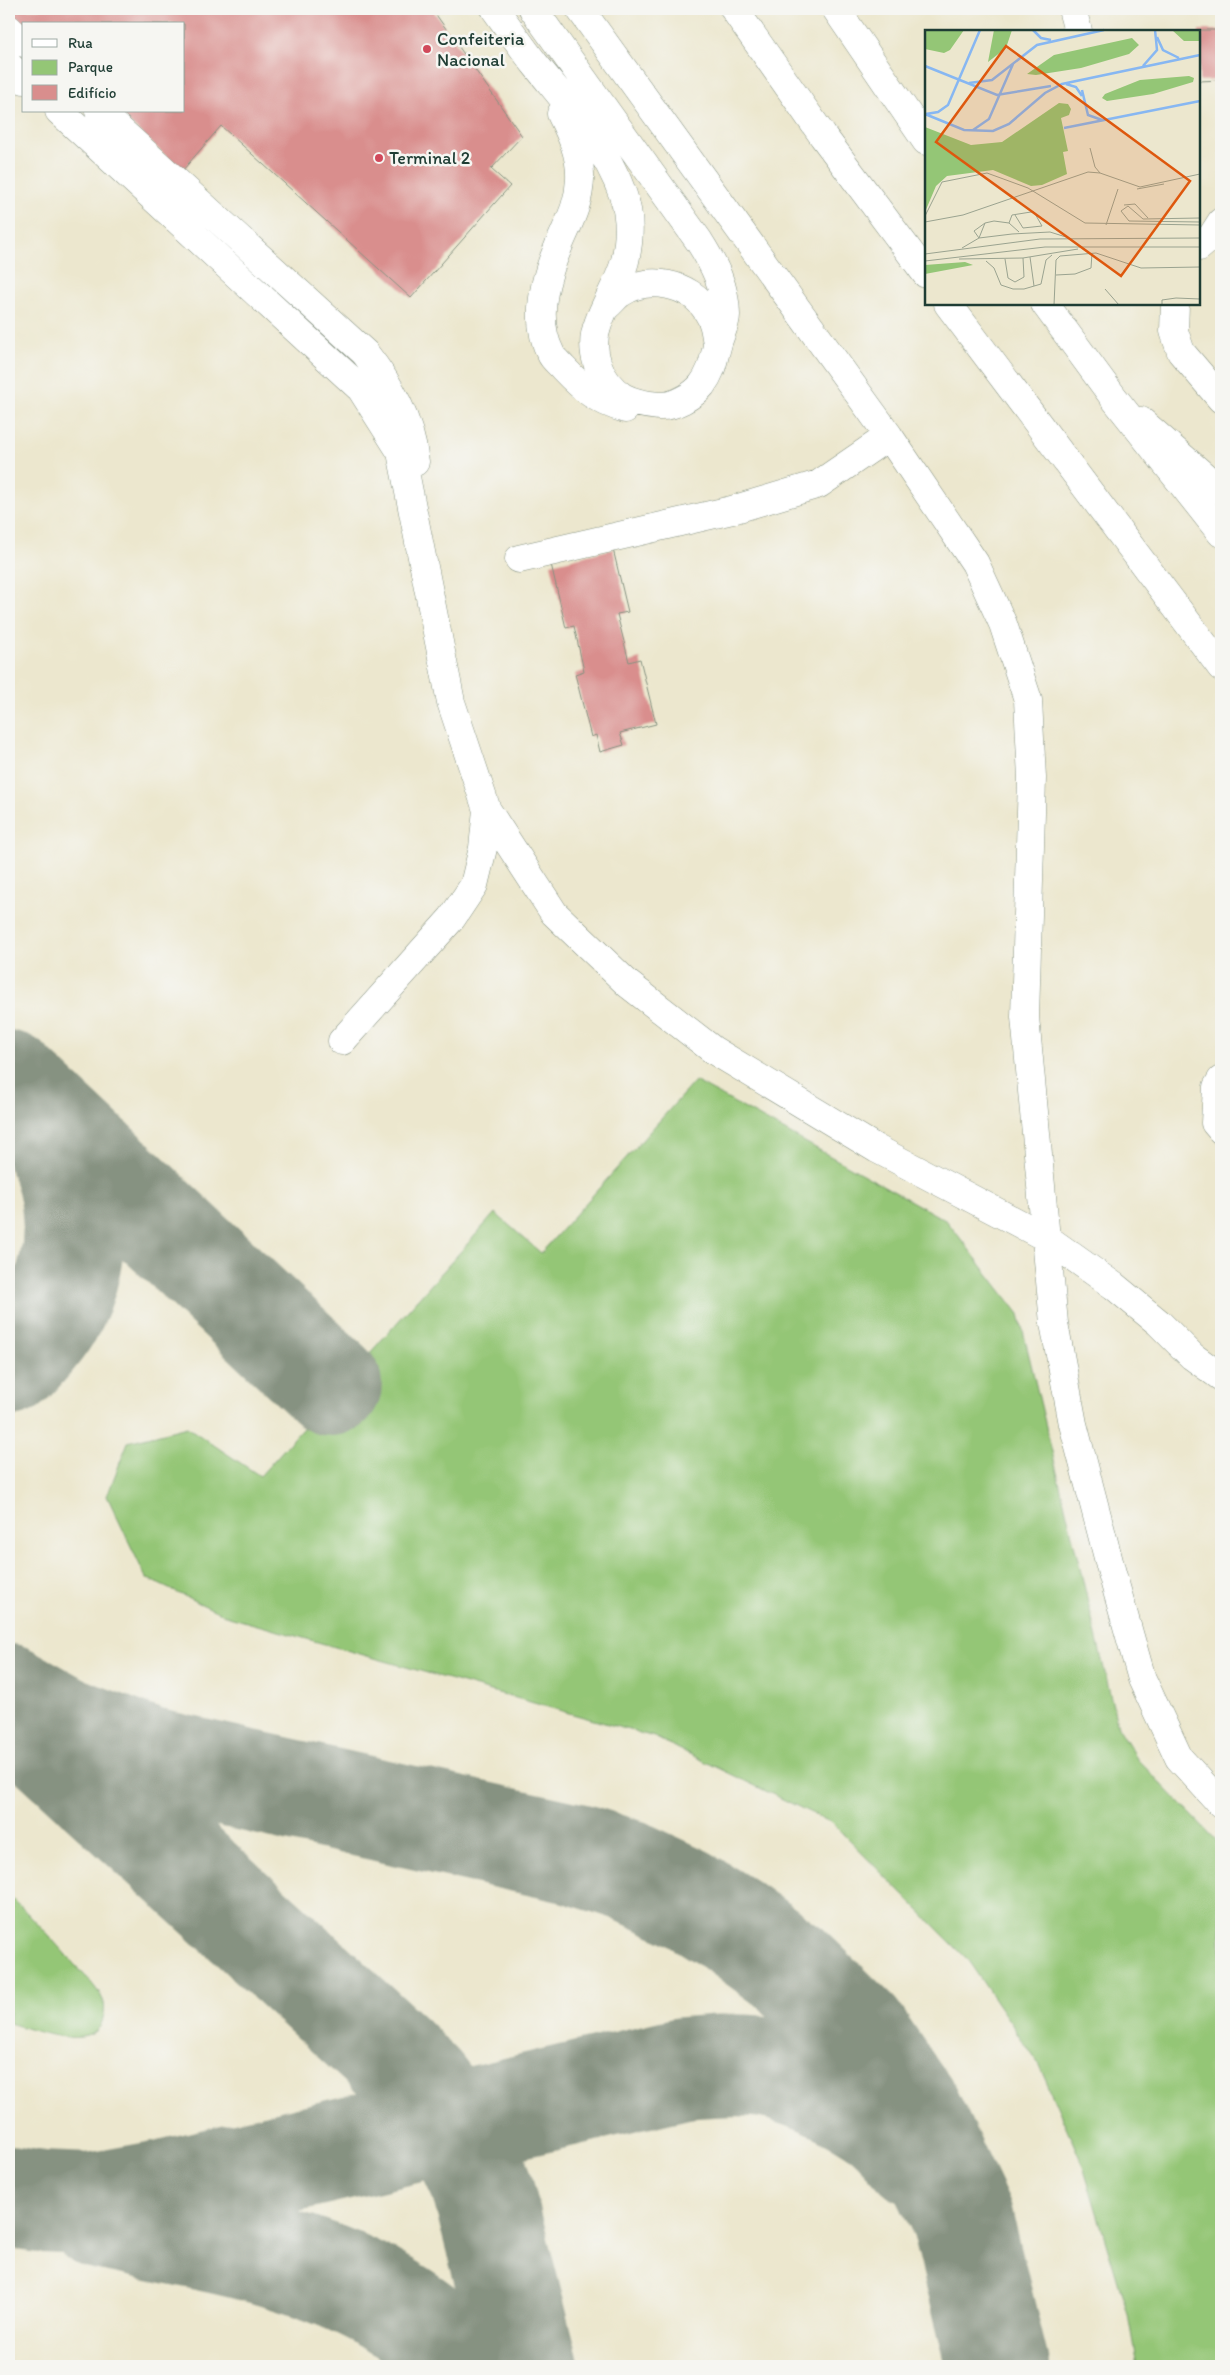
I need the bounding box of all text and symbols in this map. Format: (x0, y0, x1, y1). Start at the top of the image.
legend (22, 22, 185, 112)
place label: Confeiteria Nacional (437, 28, 525, 71)
inset map (925, 30, 1200, 305)
text: Rua (68, 34, 93, 52)
marker: Confeiteria Nacional (421, 43, 433, 55)
text: Parque (68, 58, 113, 76)
text: Edifício (68, 84, 116, 102)
place label: Terminal 2 (389, 147, 471, 169)
marker: Terminal 2 (373, 152, 385, 164)

